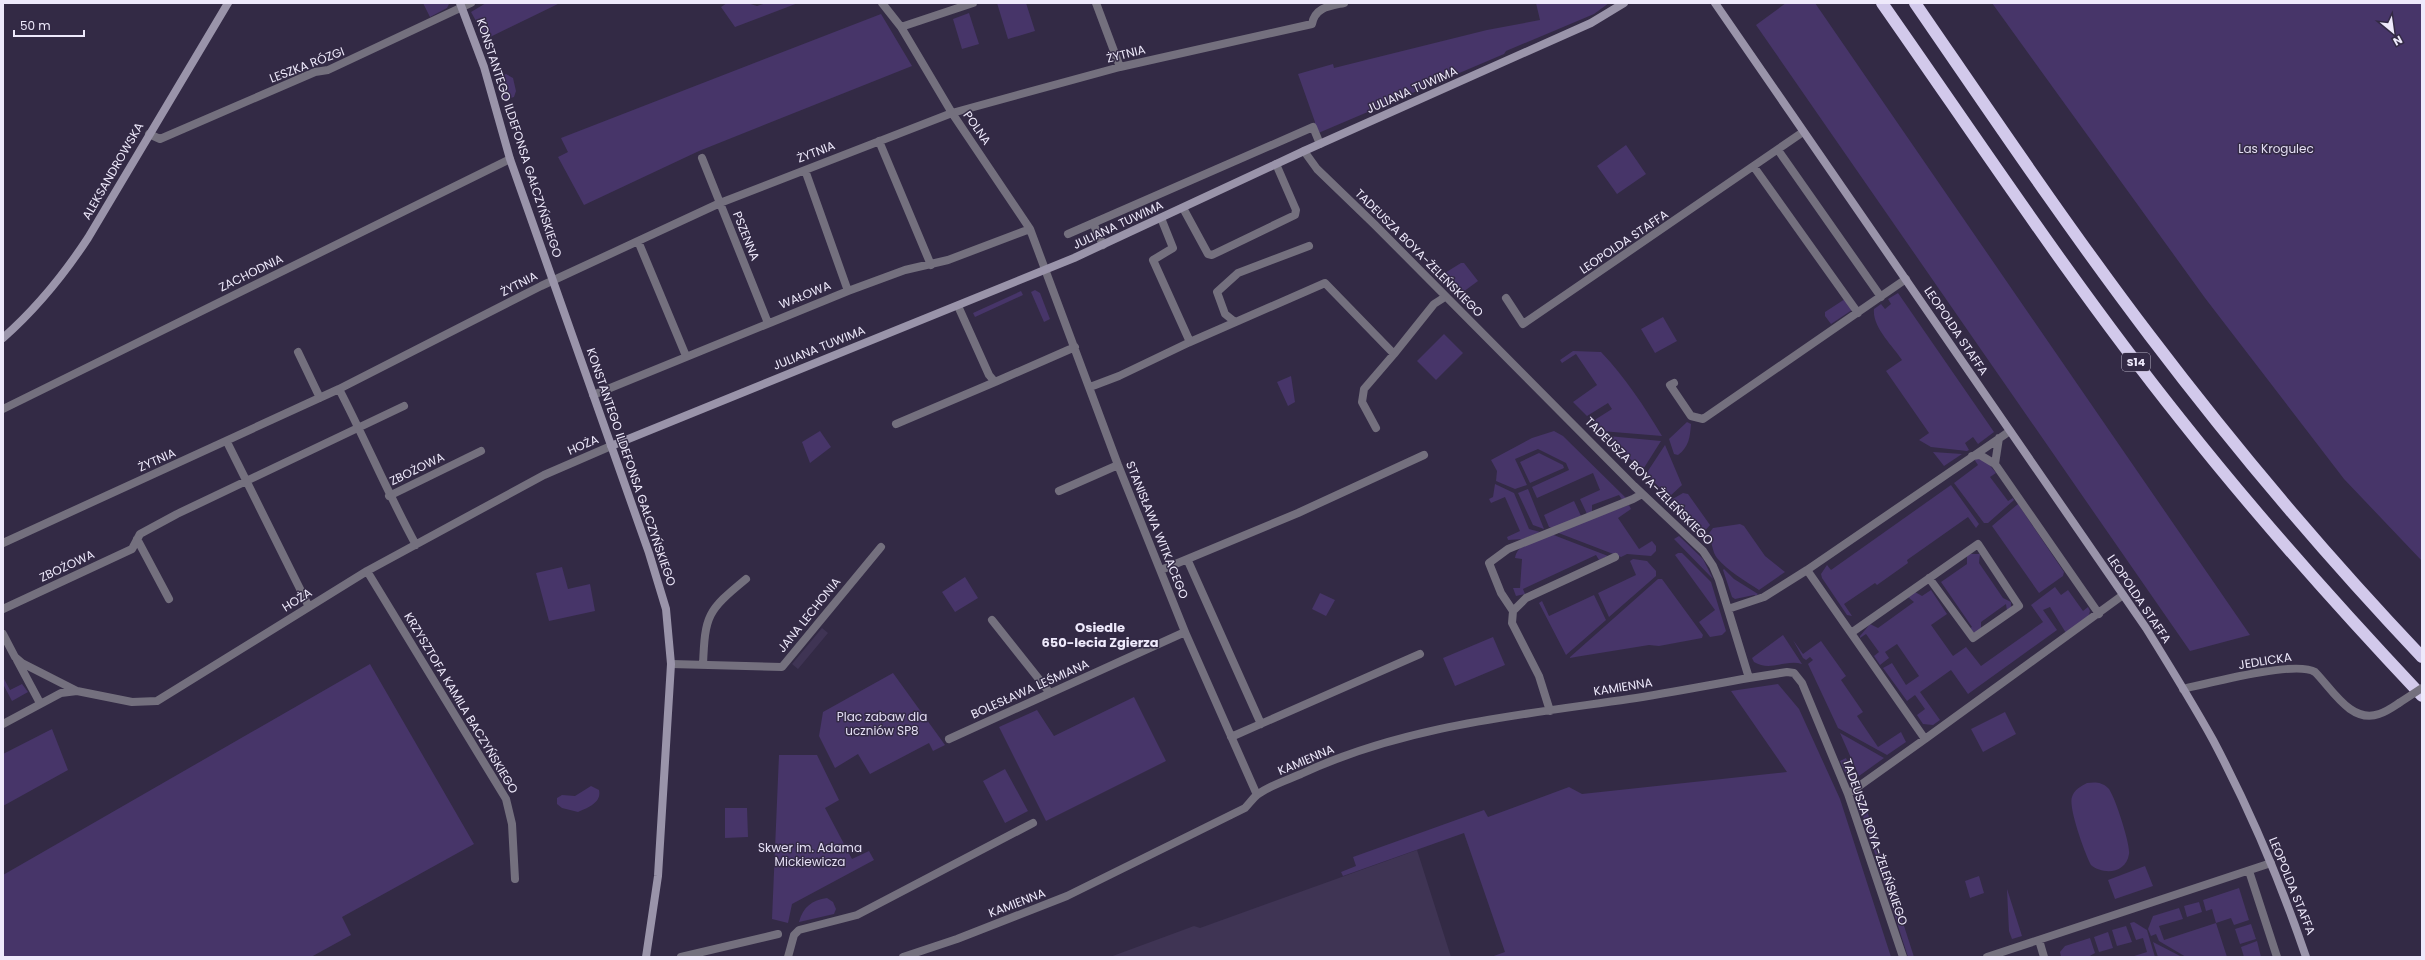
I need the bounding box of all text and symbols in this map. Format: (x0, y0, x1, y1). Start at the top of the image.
scale bar (14, 12, 84, 38)
north arrow (2373, 12, 2413, 52)
street label: KONSTANTEGO ILDEFONSA GAŁCZYŃSKIEGO (473, 16, 566, 260)
text: 50 m (20, 17, 51, 34)
text: N (2390, 32, 2405, 50)
street label: ŻYTNIA (1105, 40, 1147, 67)
street label: LESZKA RÓZGI (267, 42, 347, 87)
street label: JULIANA TUWIMA (1364, 62, 1460, 117)
street label: POLNA (960, 107, 995, 148)
street label: ALEKSANDROWSKA (78, 119, 147, 222)
street label: ŻYTNIA (794, 137, 837, 167)
park label: Las Krogulec (2238, 140, 2314, 157)
street label: TADEUSZA BOYA-ŻELEŃSKIEGO (1351, 185, 1487, 321)
street label: JULIANA TUWIMA (1070, 196, 1166, 253)
street label: LEOPOLDA STAFFA (1576, 205, 1672, 278)
street label: PSZENNA (729, 209, 764, 263)
street label: ZACHODNIA (216, 250, 286, 295)
street label: ŻYTNIA (497, 267, 540, 300)
street label: WAŁOWA (776, 276, 833, 313)
street label: LEOPOLDA STAFFA (1920, 283, 1993, 379)
street label: JULIANA TUWIMA (770, 321, 867, 374)
street label: KONSTANTEGO ILDEFONSA GAŁCZYŃSKIEGO (583, 346, 680, 588)
road number: S14 (2122, 353, 2150, 371)
street label: TADEUSZA BOYA-ŻELEŃSKIEGO (1581, 413, 1717, 549)
street label: HOŻA (565, 430, 601, 459)
street label: ŻYTNIA (135, 444, 178, 475)
street label: ZBOŻOWA (387, 448, 447, 489)
street label: STANISŁAWA WITKACEGO (1122, 458, 1193, 601)
street label: ZBOŻOWA (36, 545, 97, 586)
street label: LEOPOLDA STAFFA (2103, 551, 2176, 647)
street label: JANA LECHONIA (773, 574, 844, 656)
street label: HOŻA (279, 584, 315, 615)
street label: KRZYSZTOFA KAMILA BACZYŃSKIEGO (400, 609, 522, 797)
district label: Osiedle 650-lecia Zgierza (1041, 618, 1159, 652)
street label: JEDLICKA (2237, 648, 2293, 673)
street label: BOLESŁAWA LEŚMIANA (968, 655, 1092, 722)
street label: KAMIENNA (1592, 673, 1654, 700)
park label: Plac zabaw dla uczniów SP8 (837, 708, 927, 739)
street label: KAMIENNA (1275, 740, 1337, 779)
street label: TADEUSZA BOYA-ŻELEŃSKIEGO (1839, 756, 1912, 927)
street label: LEOPOLDA STAFFA (2265, 834, 2320, 937)
park label: Skwer im. Adama Mickiewicza (758, 839, 862, 870)
street label: KAMIENNA (986, 884, 1048, 921)

